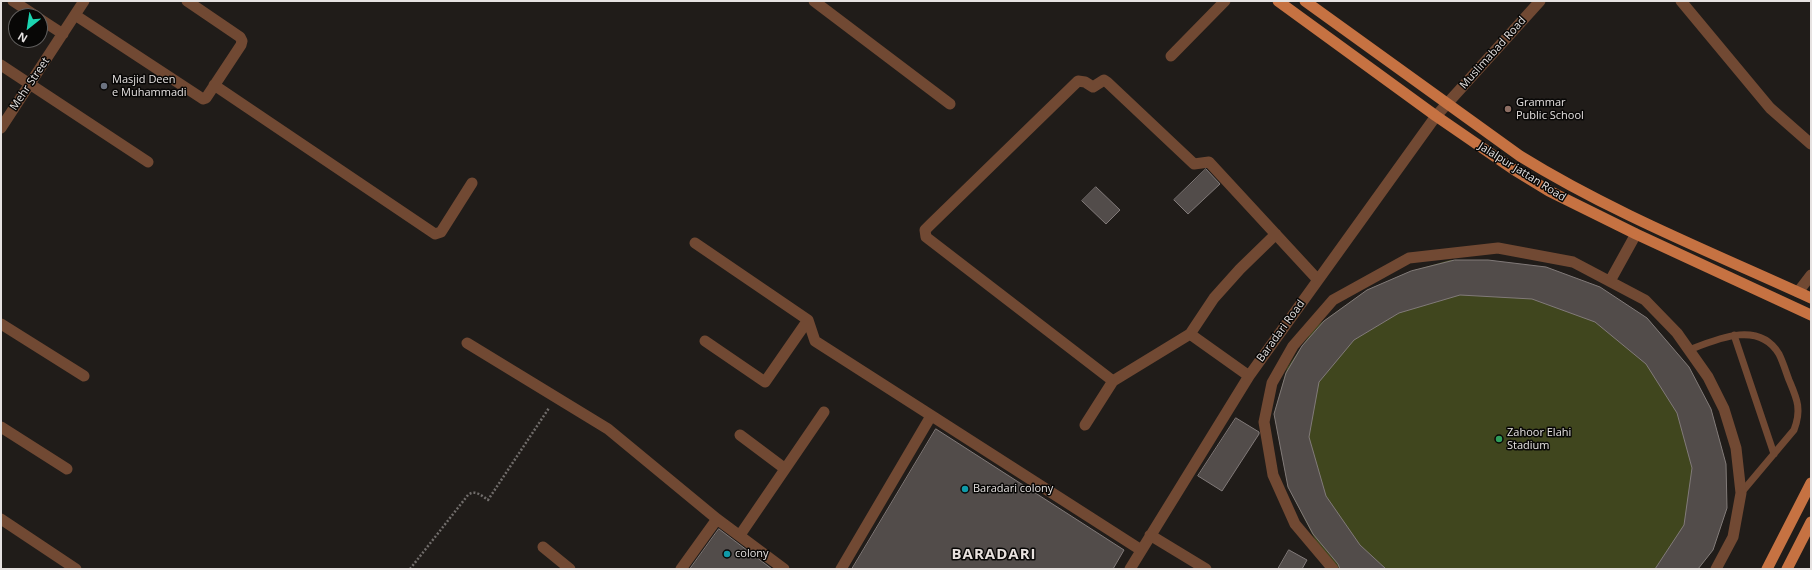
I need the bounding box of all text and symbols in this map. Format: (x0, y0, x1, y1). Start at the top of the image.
north arrow (8, 8, 48, 48)
street label: Muslimabad Road (1457, 14, 1529, 92)
text: N (15, 29, 30, 47)
street label: Mehr Street (8, 55, 52, 113)
place label: Masjid Deen e Muhammadi (112, 73, 187, 99)
marker: Masjid Deen e Muhammadi (99, 81, 109, 91)
place label: Grammar Public School (1516, 96, 1584, 122)
marker: Grammar Public School (1503, 104, 1513, 114)
street label: Jalalpur jattan Road (1476, 140, 1568, 204)
street label: Baradari Road (1254, 298, 1308, 364)
place label: Zahoor Elahi Stadium (1507, 426, 1571, 452)
marker: Zahoor Elahi Stadium (1494, 434, 1504, 444)
place label: Baradari colony (973, 482, 1053, 496)
marker: Baradari colony (960, 484, 970, 494)
district label: BARADARI (952, 546, 1036, 564)
place label: colony (735, 547, 769, 561)
marker: colony (722, 549, 732, 559)

